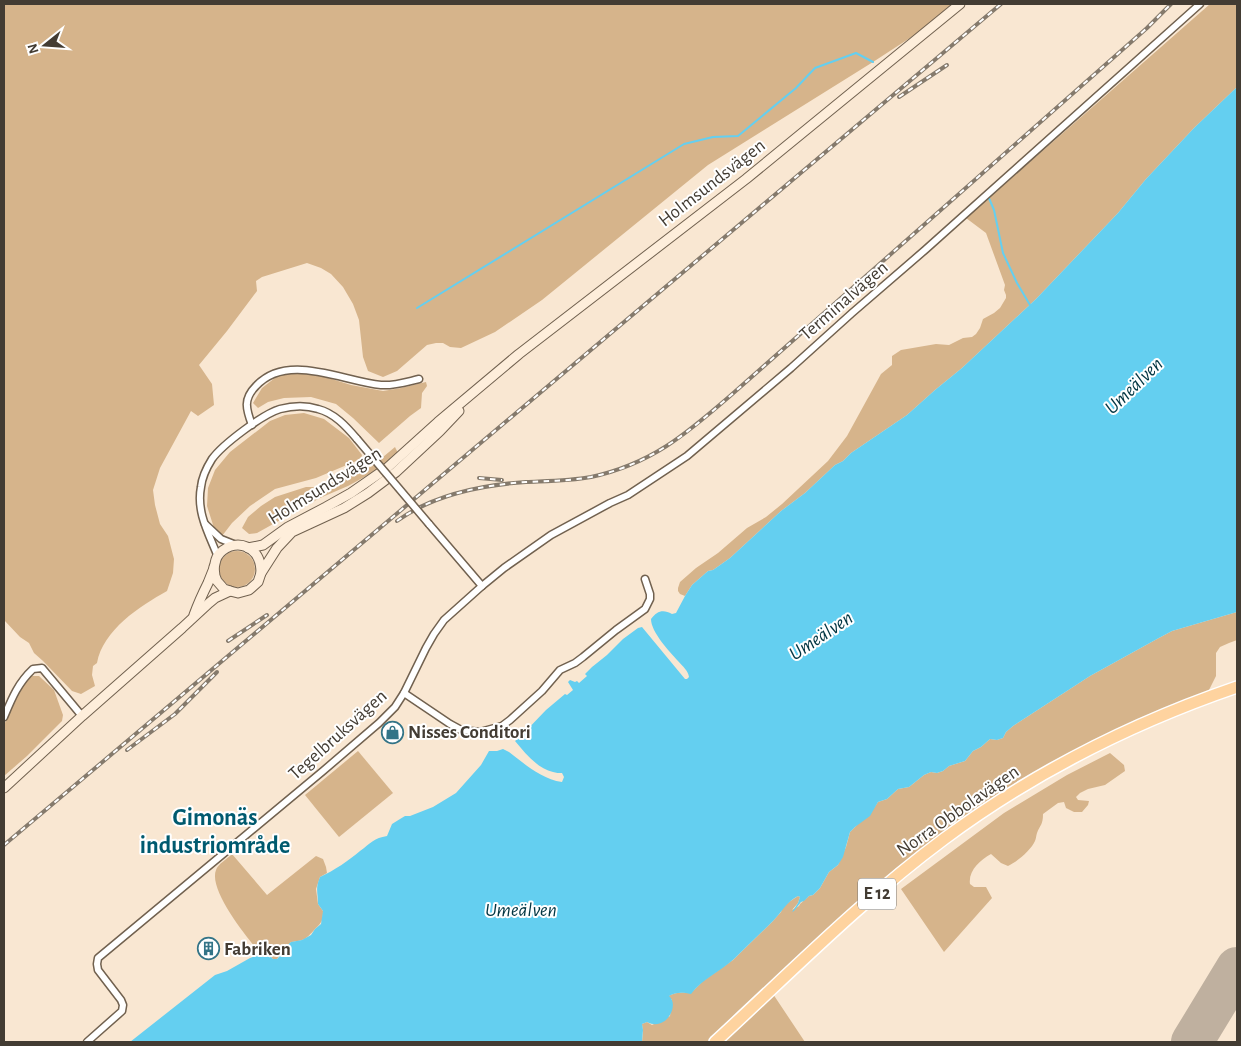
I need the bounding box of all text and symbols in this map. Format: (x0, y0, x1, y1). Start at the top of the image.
north arrow (20, 20, 70, 70)
text: N (25, 42, 42, 55)
street label: Holmsundsvägen (655, 136, 769, 230)
street label: Terminalvägen (796, 258, 892, 344)
water label: Umeälven (1101, 354, 1167, 418)
street label: Holmsundsvägen (265, 444, 385, 528)
water label: Umeälven (786, 608, 856, 664)
street label: Tegelbruksvägen (285, 686, 391, 784)
shop icon: Nisses Conditori (380, 720, 404, 744)
place label: Nisses Conditori (408, 723, 531, 742)
street label: Norra Obbolavägen (893, 762, 1023, 860)
district label: Gimonäs industriområde (140, 806, 290, 858)
road number: E 12 (858, 879, 896, 910)
water label: Umeälven (485, 900, 557, 920)
building icon: Fabriken (196, 937, 220, 961)
place label: Fabriken (224, 940, 291, 959)

